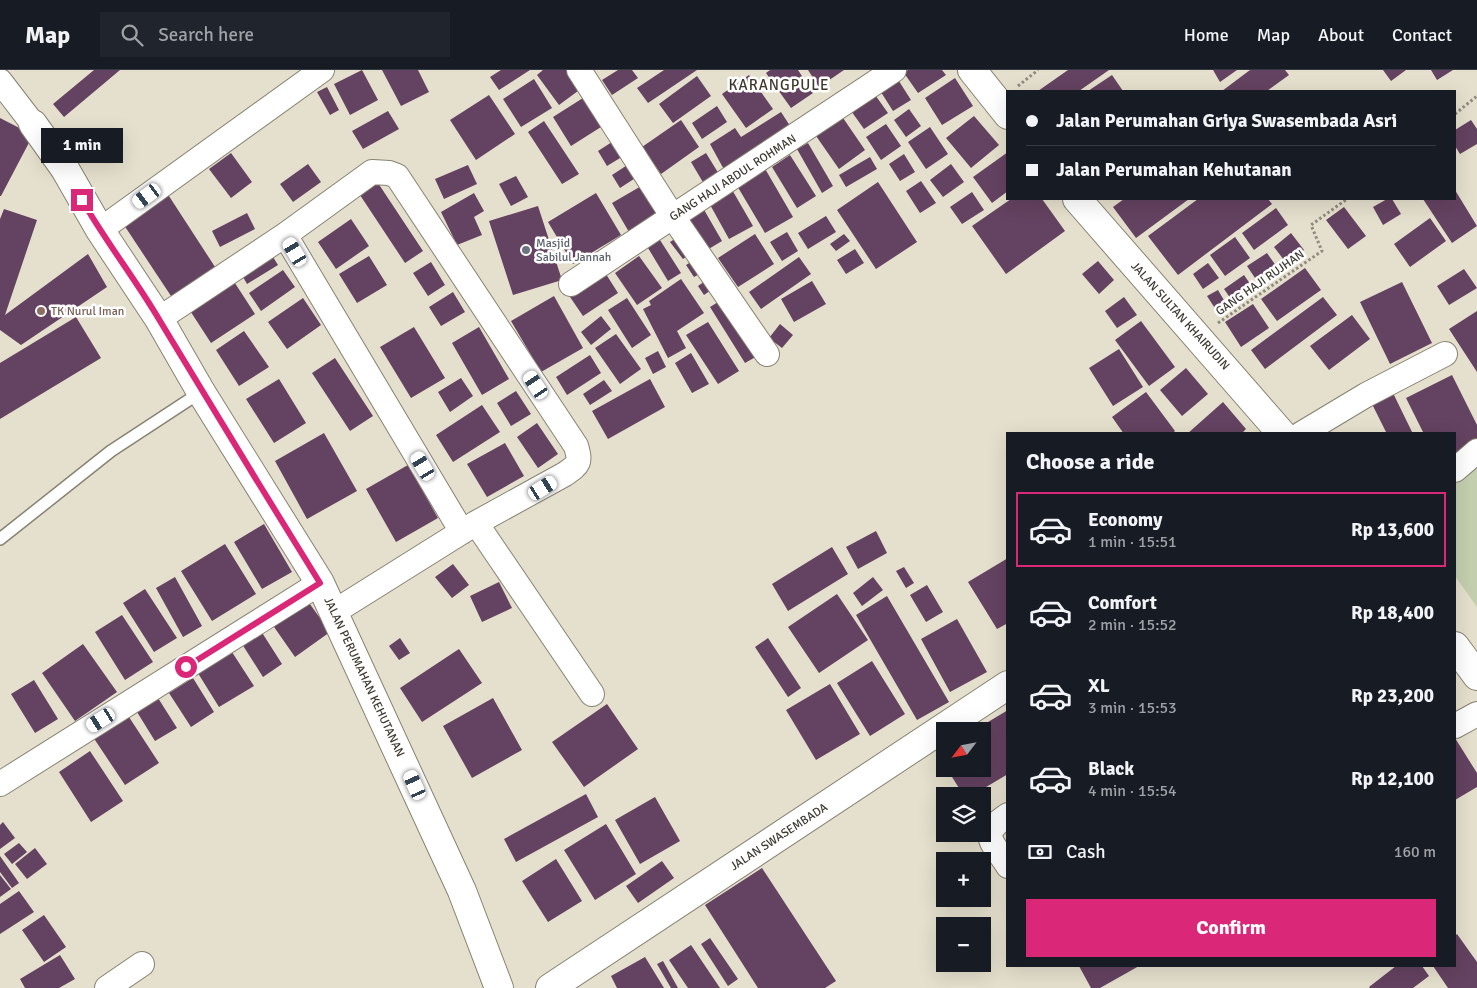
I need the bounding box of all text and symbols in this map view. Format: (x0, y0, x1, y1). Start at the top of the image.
search box (100, 12, 450, 57)
text: Map (25, 20, 70, 50)
icon: search (118, 21, 146, 49)
text: Search here (158, 23, 254, 47)
text: Home (1184, 24, 1229, 46)
text: Map (1257, 24, 1290, 46)
text: About (1318, 24, 1364, 46)
text: Contact (1392, 24, 1452, 46)
district label: KARANGPULE (729, 76, 829, 94)
text: Jalan Perumahan Griya Swasembada Asri (1056, 109, 1397, 133)
callout: 1 min (41, 128, 123, 162)
street label: GANG HAJI ABDUL ROHMAN (667, 131, 799, 225)
text: 1 min (63, 135, 101, 155)
text: Jalan Perumahan Kehutanan (1056, 158, 1292, 182)
car (130, 181, 163, 211)
route end (71, 189, 93, 211)
car (280, 235, 309, 269)
place label: Masjid Sabilul Jannah (536, 236, 611, 265)
marker: Masjid Sabilul Jannah (520, 244, 532, 256)
street label: GANG HAJI RUJHAN (1213, 247, 1307, 319)
street label: JALAN SULTAN KHAIRUDIN (1127, 259, 1233, 373)
place label: TK Nurul Iman (51, 304, 124, 319)
marker: TK Nurul Iman (35, 305, 47, 317)
car (521, 368, 550, 402)
text: Choose a ride (1026, 448, 1154, 475)
car (408, 449, 437, 483)
car (526, 474, 559, 502)
icon: car (1028, 507, 1073, 552)
text: Economy (1088, 508, 1162, 532)
text: Rp 13,600 (1351, 518, 1434, 542)
text: 1 min · 15:51 (1088, 532, 1177, 552)
icon: car (1028, 590, 1073, 635)
text: Comfort (1088, 591, 1157, 615)
street label: JALAN PERUMAHAN KEHUTANAN (320, 595, 408, 759)
text: Rp 18,400 (1351, 601, 1434, 625)
text: 2 min · 15:52 (1088, 615, 1177, 635)
route start (175, 656, 197, 678)
icon: car (1028, 673, 1073, 718)
text: XL (1088, 674, 1110, 698)
text: Rp 23,200 (1351, 684, 1434, 708)
text: 3 min · 15:53 (1088, 698, 1177, 718)
car (84, 706, 117, 734)
north arrow (936, 722, 991, 778)
map controls (936, 722, 991, 972)
icon: car (1028, 756, 1073, 801)
text: Black (1088, 757, 1134, 781)
text: Rp 12,100 (1351, 767, 1434, 791)
car (402, 768, 427, 802)
text: 4 min · 15:54 (1088, 781, 1177, 801)
button: layers (936, 787, 991, 842)
street label: JALAN SWASEMBADA (727, 800, 831, 874)
icon: cash (1026, 838, 1054, 866)
text: Cash (1066, 840, 1106, 864)
text: 160 m (1394, 842, 1436, 862)
button: + (936, 852, 991, 907)
button: Confirm (1026, 899, 1436, 957)
button: − (936, 917, 991, 972)

